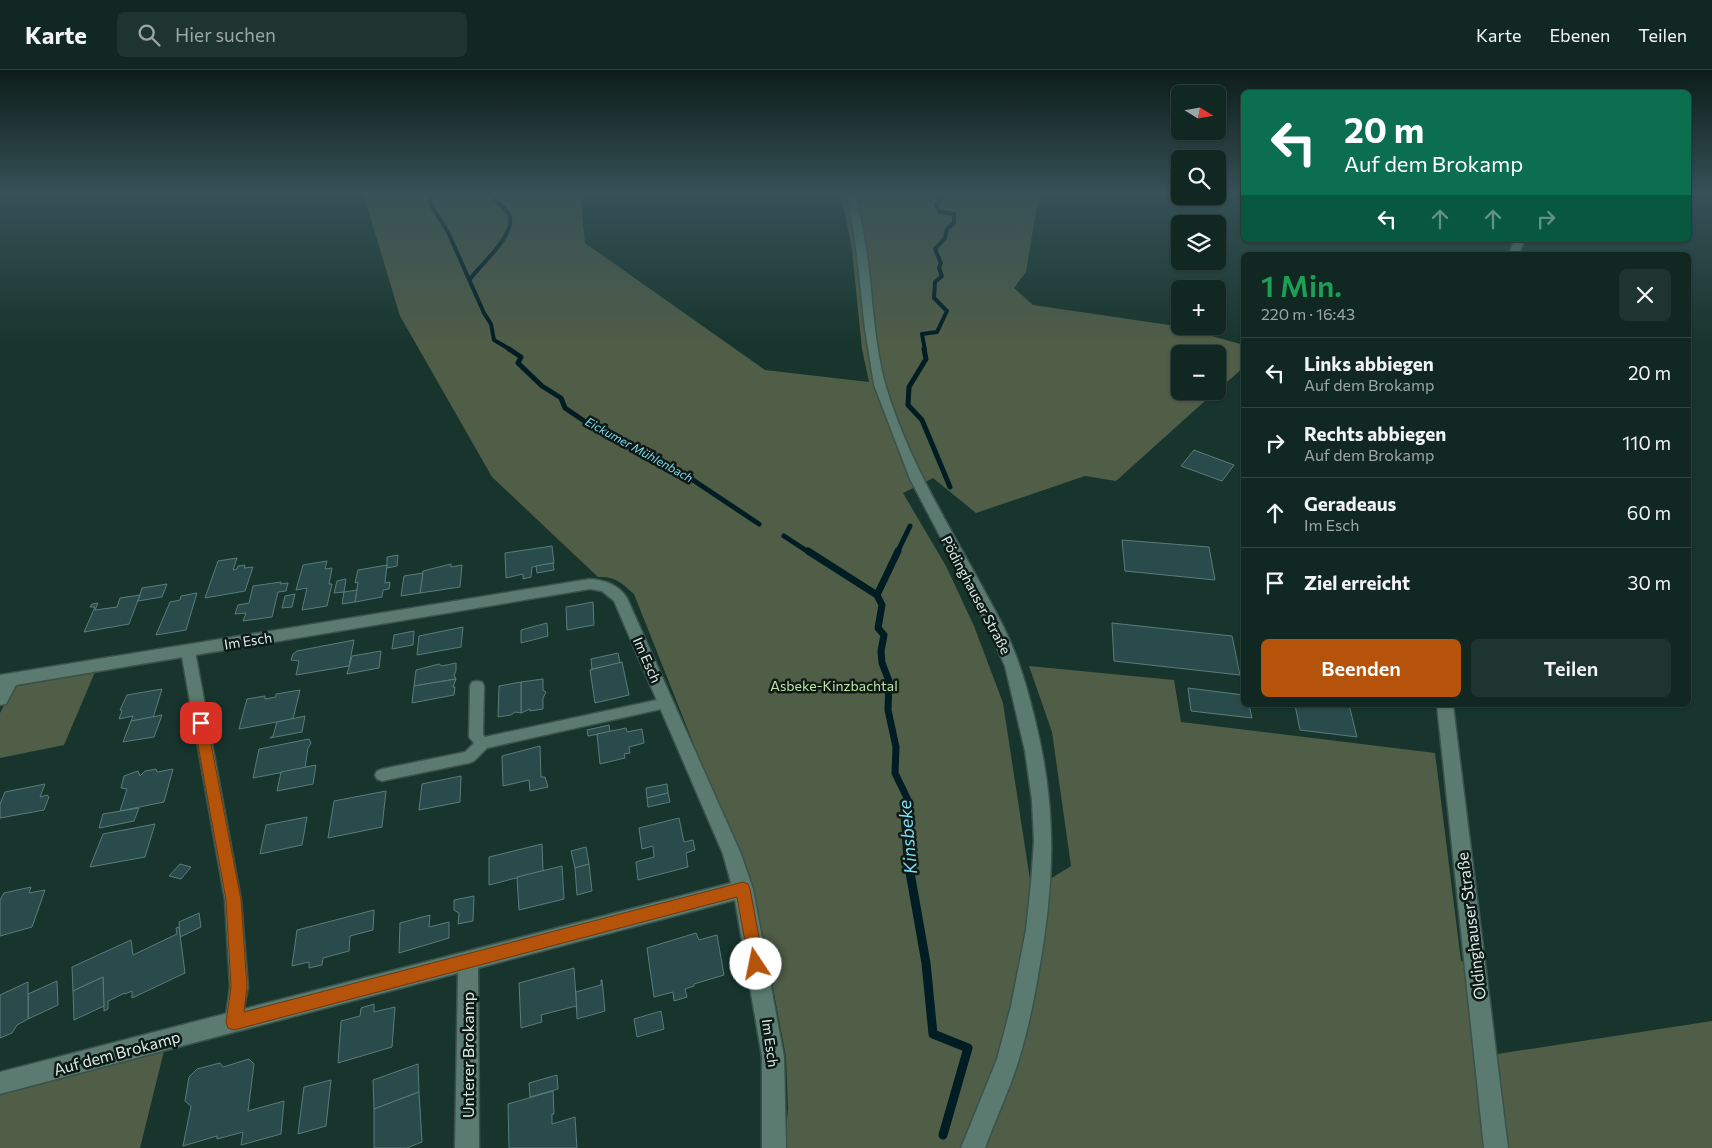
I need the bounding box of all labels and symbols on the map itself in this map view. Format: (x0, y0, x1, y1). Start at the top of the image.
north arrow (1171, 85, 1226, 140)
water label: Eickumer Mühlenbach (583, 414, 696, 485)
street label: Pödinghauser Straße (938, 533, 1015, 657)
street label: Im Esch (223, 628, 273, 653)
street label: Im Esch (630, 634, 665, 685)
park label: Asbeke-Kinzbachtal (770, 677, 898, 694)
pin (180, 702, 222, 744)
water label: Kinsbeke (893, 799, 921, 875)
street label: Oldinghauser Straße (1452, 851, 1489, 1001)
position arrow (729, 937, 781, 989)
street label: Unterer Brokamp (458, 992, 477, 1118)
street label: Im Esch (759, 1018, 782, 1068)
street label: Auf dem Brokamp (51, 1026, 182, 1079)

